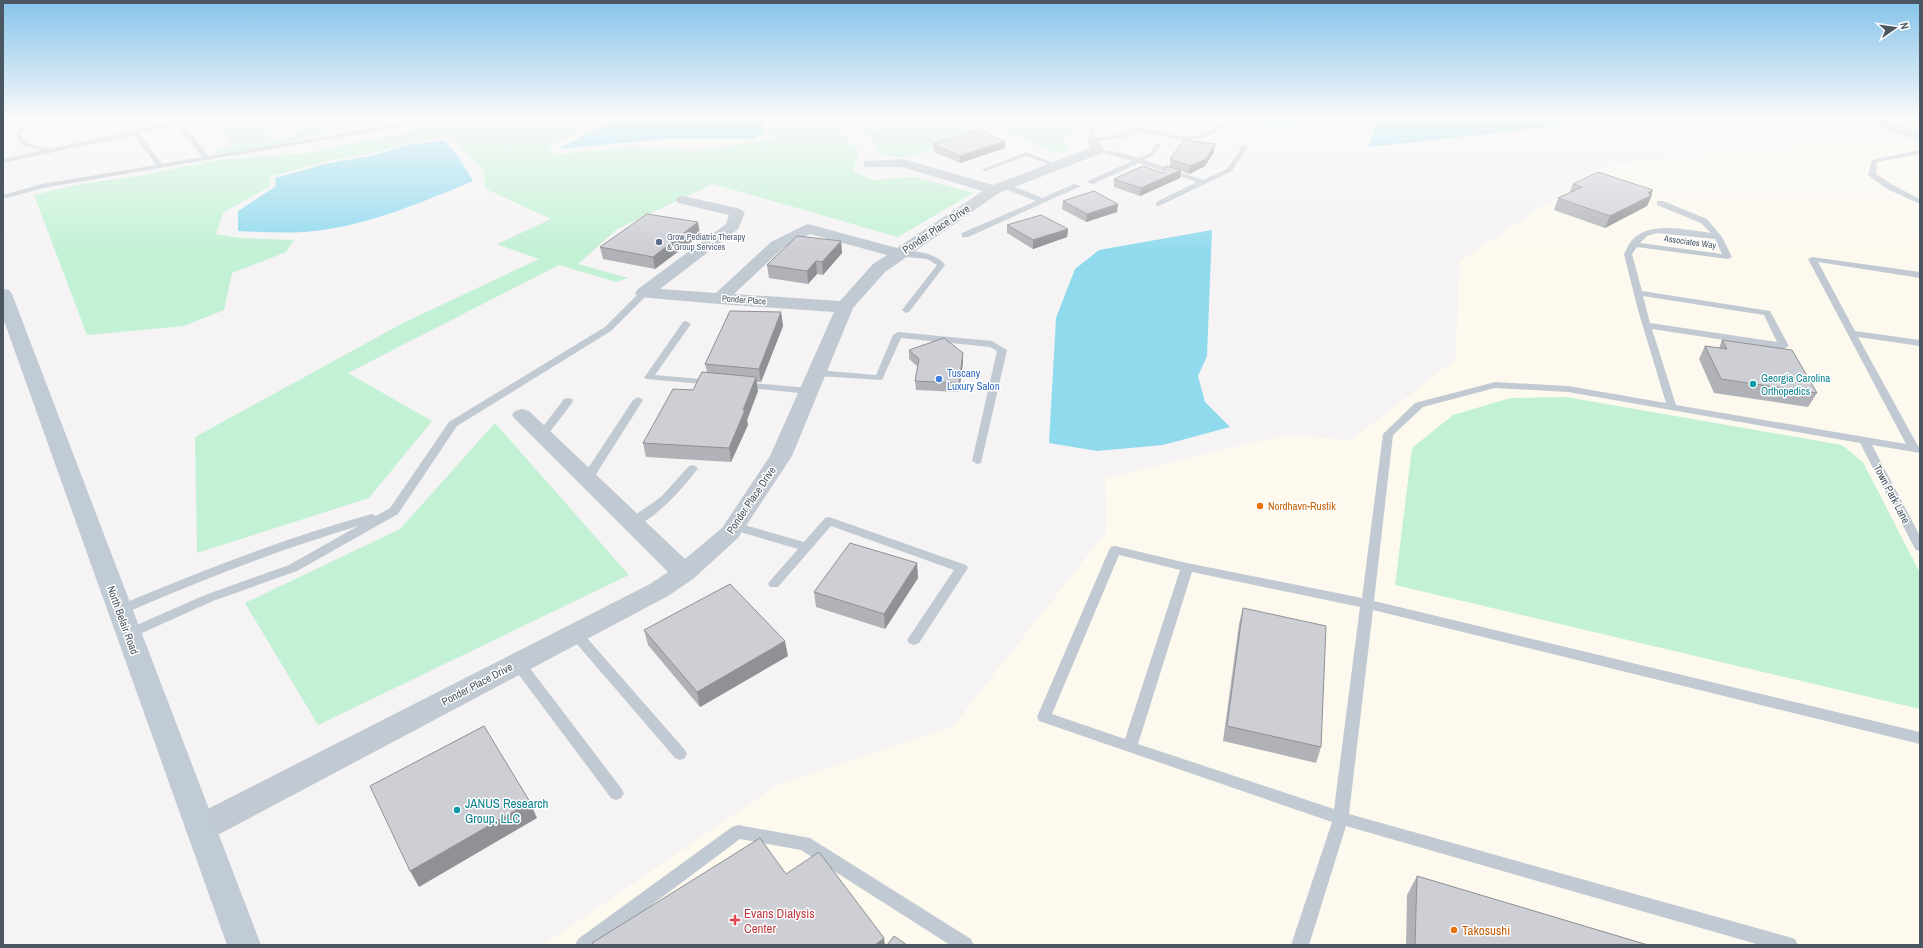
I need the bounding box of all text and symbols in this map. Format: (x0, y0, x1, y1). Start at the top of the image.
north arrow (1875, 8, 1915, 48)
text: N (1897, 21, 1912, 30)
street label: Ponder Place Drive (900, 201, 972, 257)
place label: Grow Pediatric Therapy & Group Services (667, 231, 746, 253)
street label: Associates Way (1662, 232, 1717, 252)
marker: Grow Pediatric Therapy & Group Services (654, 237, 664, 247)
street label: Ponder Place (721, 292, 767, 308)
place label: Tuscany Luxury Salon (947, 366, 1000, 393)
place label: Georgia Carolina Orthopedics (1761, 371, 1830, 398)
marker: Tuscany Luxury Salon (934, 374, 944, 384)
marker: Georgia Carolina Orthopedics (1748, 379, 1758, 389)
street label: Town Park Lane (1871, 462, 1913, 526)
street label: Ponder Place Drive (723, 464, 779, 536)
place label: Nordhavn-Rustik (1268, 499, 1336, 513)
marker: Nordhavn-Rustik (1255, 501, 1265, 511)
street label: North Belair Road (104, 584, 142, 656)
street label: Ponder Place Drive (439, 659, 515, 709)
place label: JANUS Research Group, LLC (465, 795, 549, 827)
marker: JANUS Research Group, LLC (452, 805, 462, 815)
place label: Evans Dialysis Center (744, 905, 815, 937)
marker: Evans Dialysis Center (729, 914, 741, 926)
place label: Takosushi (1462, 922, 1510, 939)
marker: Takosushi (1449, 925, 1459, 935)

